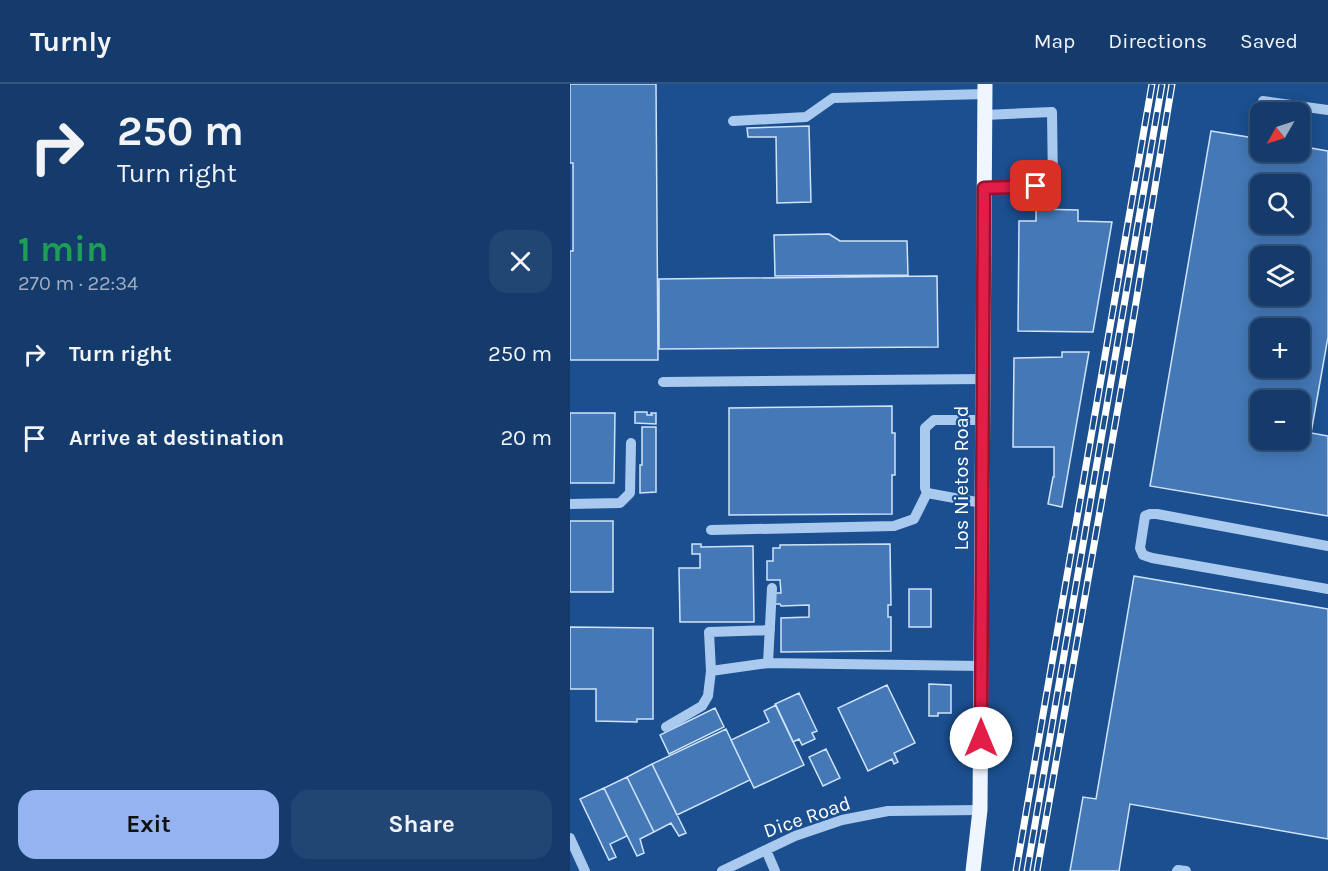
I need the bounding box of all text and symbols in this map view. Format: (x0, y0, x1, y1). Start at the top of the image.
text: Turnly (30, 25, 111, 58)
text: Map (1034, 29, 1075, 53)
text: Directions (1108, 29, 1207, 53)
text: Saved (1240, 29, 1298, 53)
north arrow (1250, 102, 1310, 162)
map controls (1250, 102, 1310, 450)
text: 250 m (117, 106, 244, 156)
icon: right (18, 108, 96, 186)
text: Turn right (117, 157, 237, 189)
pin (1010, 160, 1061, 211)
icon: arrive (1019, 169, 1052, 202)
button: search (1250, 174, 1310, 234)
text: 1 min (18, 228, 108, 270)
button: close (489, 230, 552, 293)
button: layers (1250, 246, 1310, 306)
text: 270 m · 22:34 (18, 272, 138, 295)
button: + (1250, 318, 1310, 378)
icon: right (18, 338, 51, 371)
text: Turn right (69, 341, 172, 367)
text: 250 m (488, 341, 552, 367)
button: − (1250, 390, 1310, 450)
street label: Los Nietos Road (950, 405, 973, 551)
icon: arrive (18, 422, 51, 455)
text: Arrive at destination (69, 425, 284, 451)
text: 20 m (500, 425, 552, 451)
position arrow (949, 706, 1013, 770)
button: Exit (18, 790, 279, 859)
button: Share (291, 790, 552, 859)
street label: Dice Road (760, 791, 854, 843)

